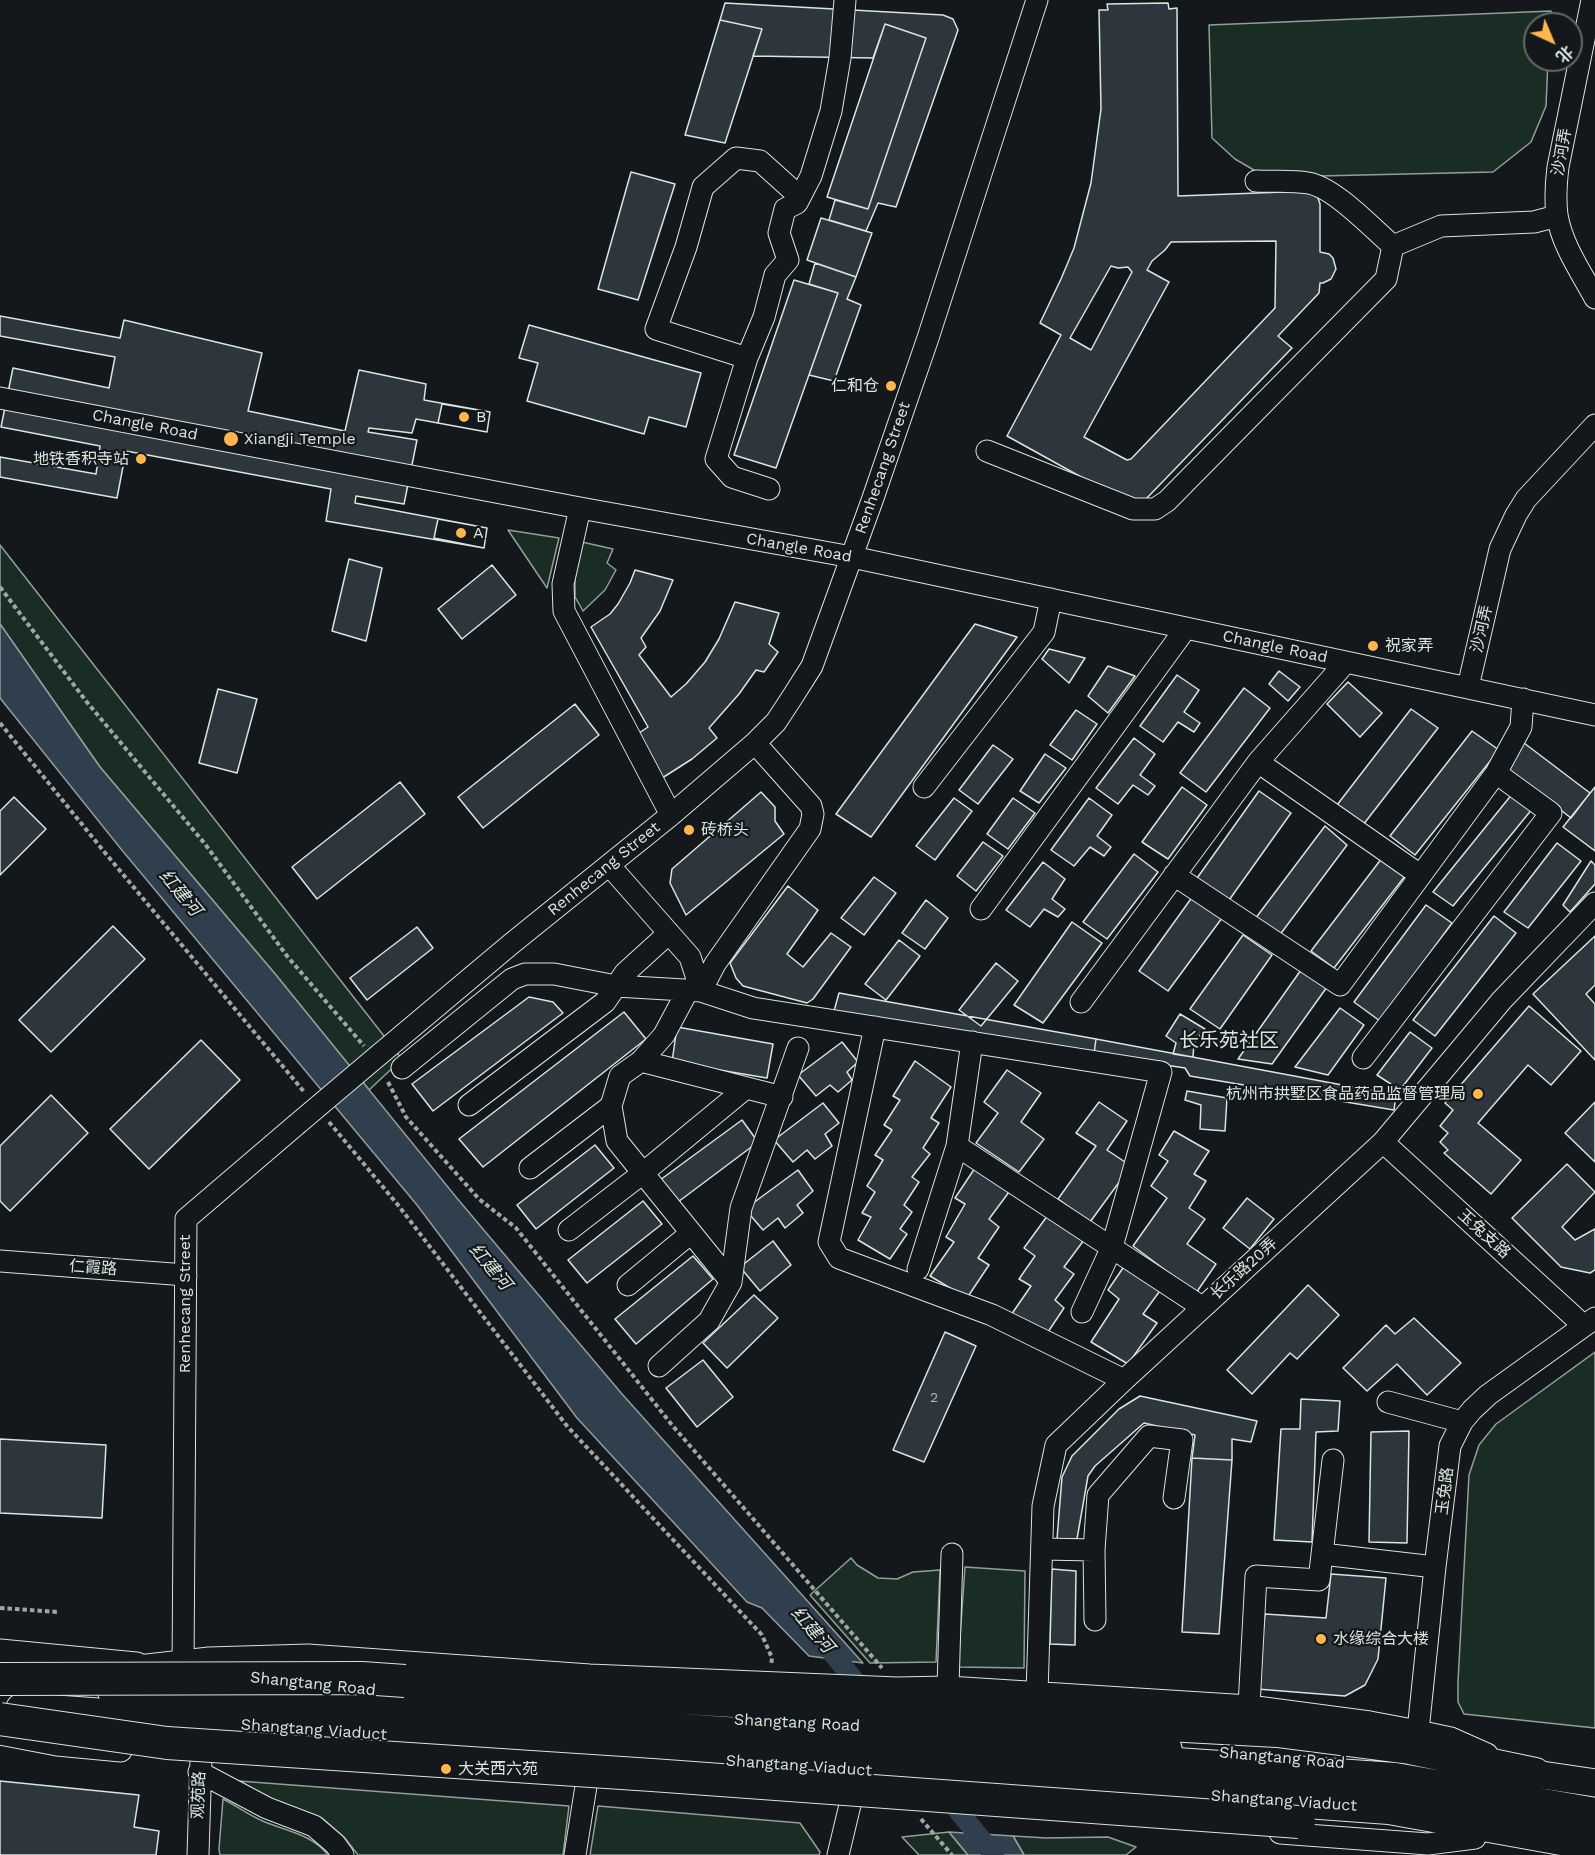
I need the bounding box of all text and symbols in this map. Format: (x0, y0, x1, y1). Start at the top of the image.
north arrow (1523, 12, 1583, 72)
text: 北 (1552, 41, 1577, 66)
street label: 沙河弄 (1548, 127, 1576, 177)
place label: 仁和仓 (831, 376, 879, 396)
marker: 仁和仓 (884, 379, 898, 393)
street label: Renhecang Street (851, 399, 915, 537)
street label: Changle Road (91, 405, 199, 445)
place label: B (476, 407, 486, 427)
marker: B (457, 410, 471, 424)
place label: Xiangji Temple (244, 429, 356, 449)
marker: Xiangji Temple (222, 430, 240, 448)
place label: 地铁香积寺站 (33, 449, 129, 469)
marker: 地铁香积寺站 (134, 452, 148, 466)
place label: A (473, 523, 484, 543)
marker: A (454, 526, 468, 540)
street label: Changle Road (745, 529, 853, 567)
street label: 沙河弄 (1467, 603, 1497, 655)
street label: Changle Road (1221, 626, 1329, 668)
place label: 祝家弄 (1385, 636, 1433, 656)
marker: 祝家弄 (1366, 639, 1380, 653)
street label: Renhecang Street (544, 818, 664, 920)
place label: 砖桥头 (701, 820, 749, 840)
marker: 砖桥头 (682, 823, 696, 837)
water label: 红建河 (154, 865, 206, 921)
district label: 长乐苑社区 (1179, 1029, 1279, 1053)
place label: 杭州市拱墅区食品药品监督管理局 (1226, 1084, 1466, 1104)
marker: 杭州市拱墅区食品药品监督管理局 (1471, 1087, 1485, 1101)
street label: 玉兔支路 (1454, 1205, 1514, 1263)
street label: 长乐路20弄 (1207, 1234, 1281, 1304)
street label: Renhecang Street (175, 1235, 195, 1373)
water label: 红建河 (464, 1239, 516, 1295)
street label: 仁霞路 (68, 1257, 118, 1279)
house number: 2 (930, 1390, 938, 1406)
street label: 玉兔路 (1433, 1466, 1457, 1516)
water label: 红建河 (786, 1603, 838, 1657)
place label: 水缘综合大楼 (1333, 1629, 1429, 1649)
marker: 水缘综合大楼 (1314, 1632, 1328, 1646)
street label: Shangtang Road (249, 1668, 377, 1700)
street label: Shangtang Road (733, 1710, 861, 1736)
street label: Shangtang Viaduct (240, 1715, 388, 1745)
street label: Shangtang Road (1218, 1743, 1346, 1773)
street label: Shangtang Viaduct (725, 1751, 873, 1781)
place label: 大关西六苑 (458, 1759, 538, 1779)
marker: 大关西六苑 (439, 1762, 453, 1776)
street label: 观苑路 (189, 1771, 209, 1819)
street label: Shangtang Viaduct (1210, 1786, 1358, 1816)

